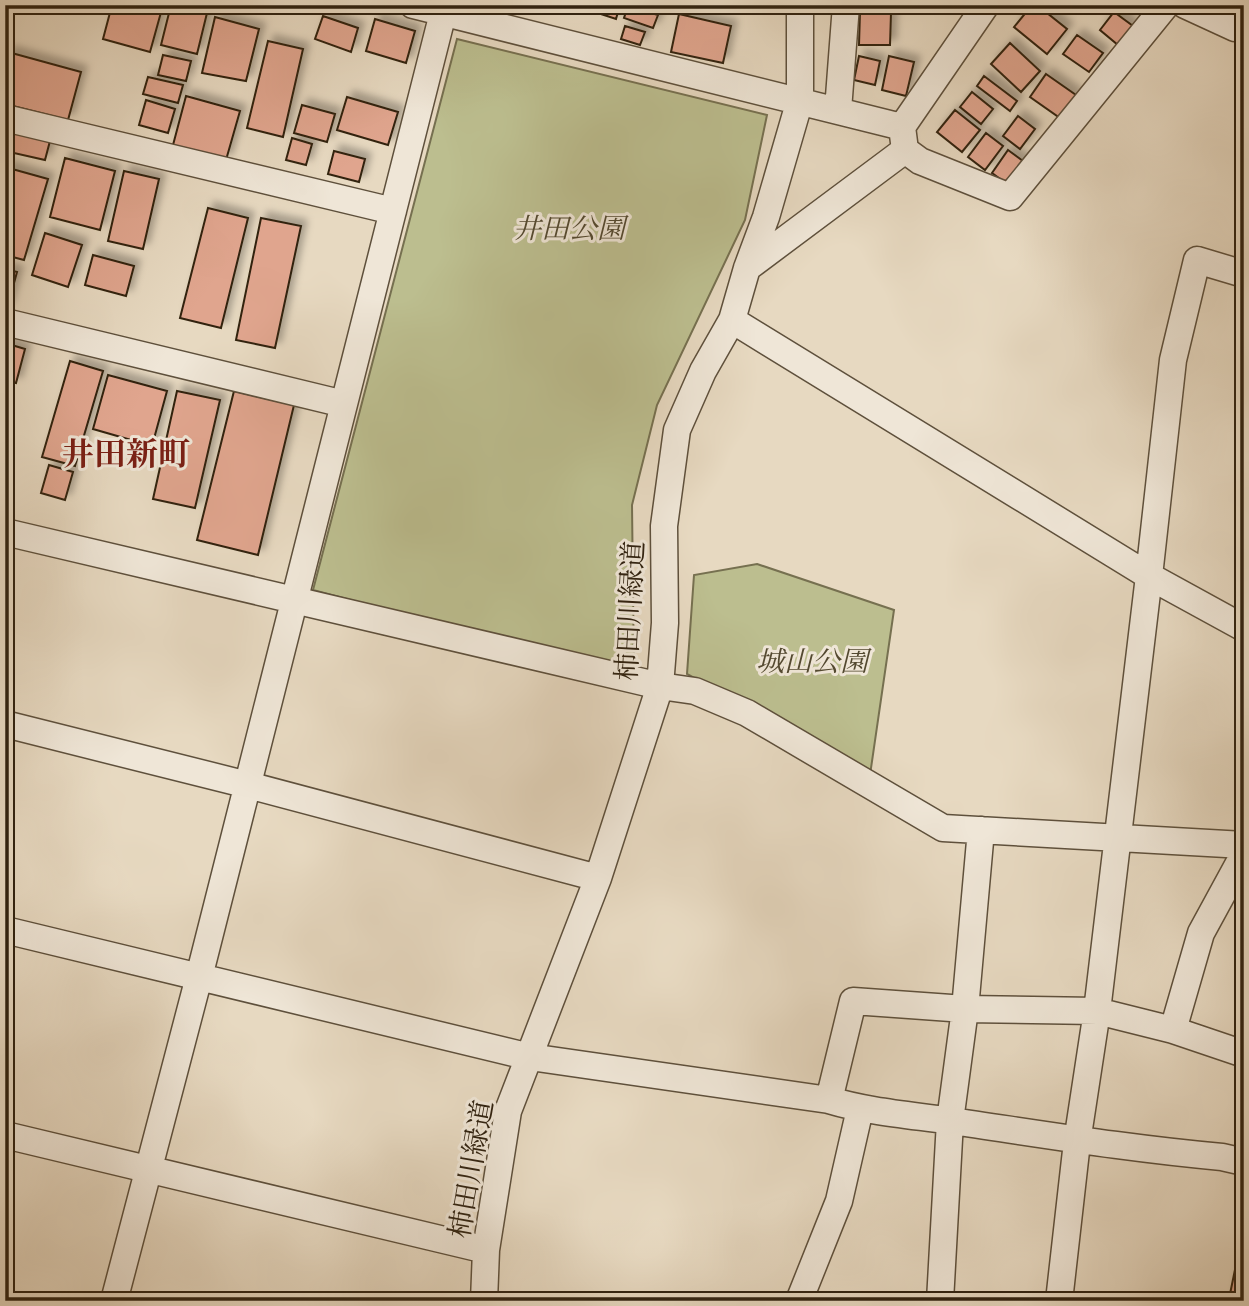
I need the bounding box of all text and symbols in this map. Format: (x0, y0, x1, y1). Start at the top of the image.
park label: 井田公園 (513, 207, 629, 248)
district label: 井田新町 (62, 430, 190, 477)
street label: 柿田川緑道 (605, 540, 653, 682)
park label: 城山公園 (756, 640, 872, 681)
street label: 柿田川緑道 (438, 1096, 502, 1242)

